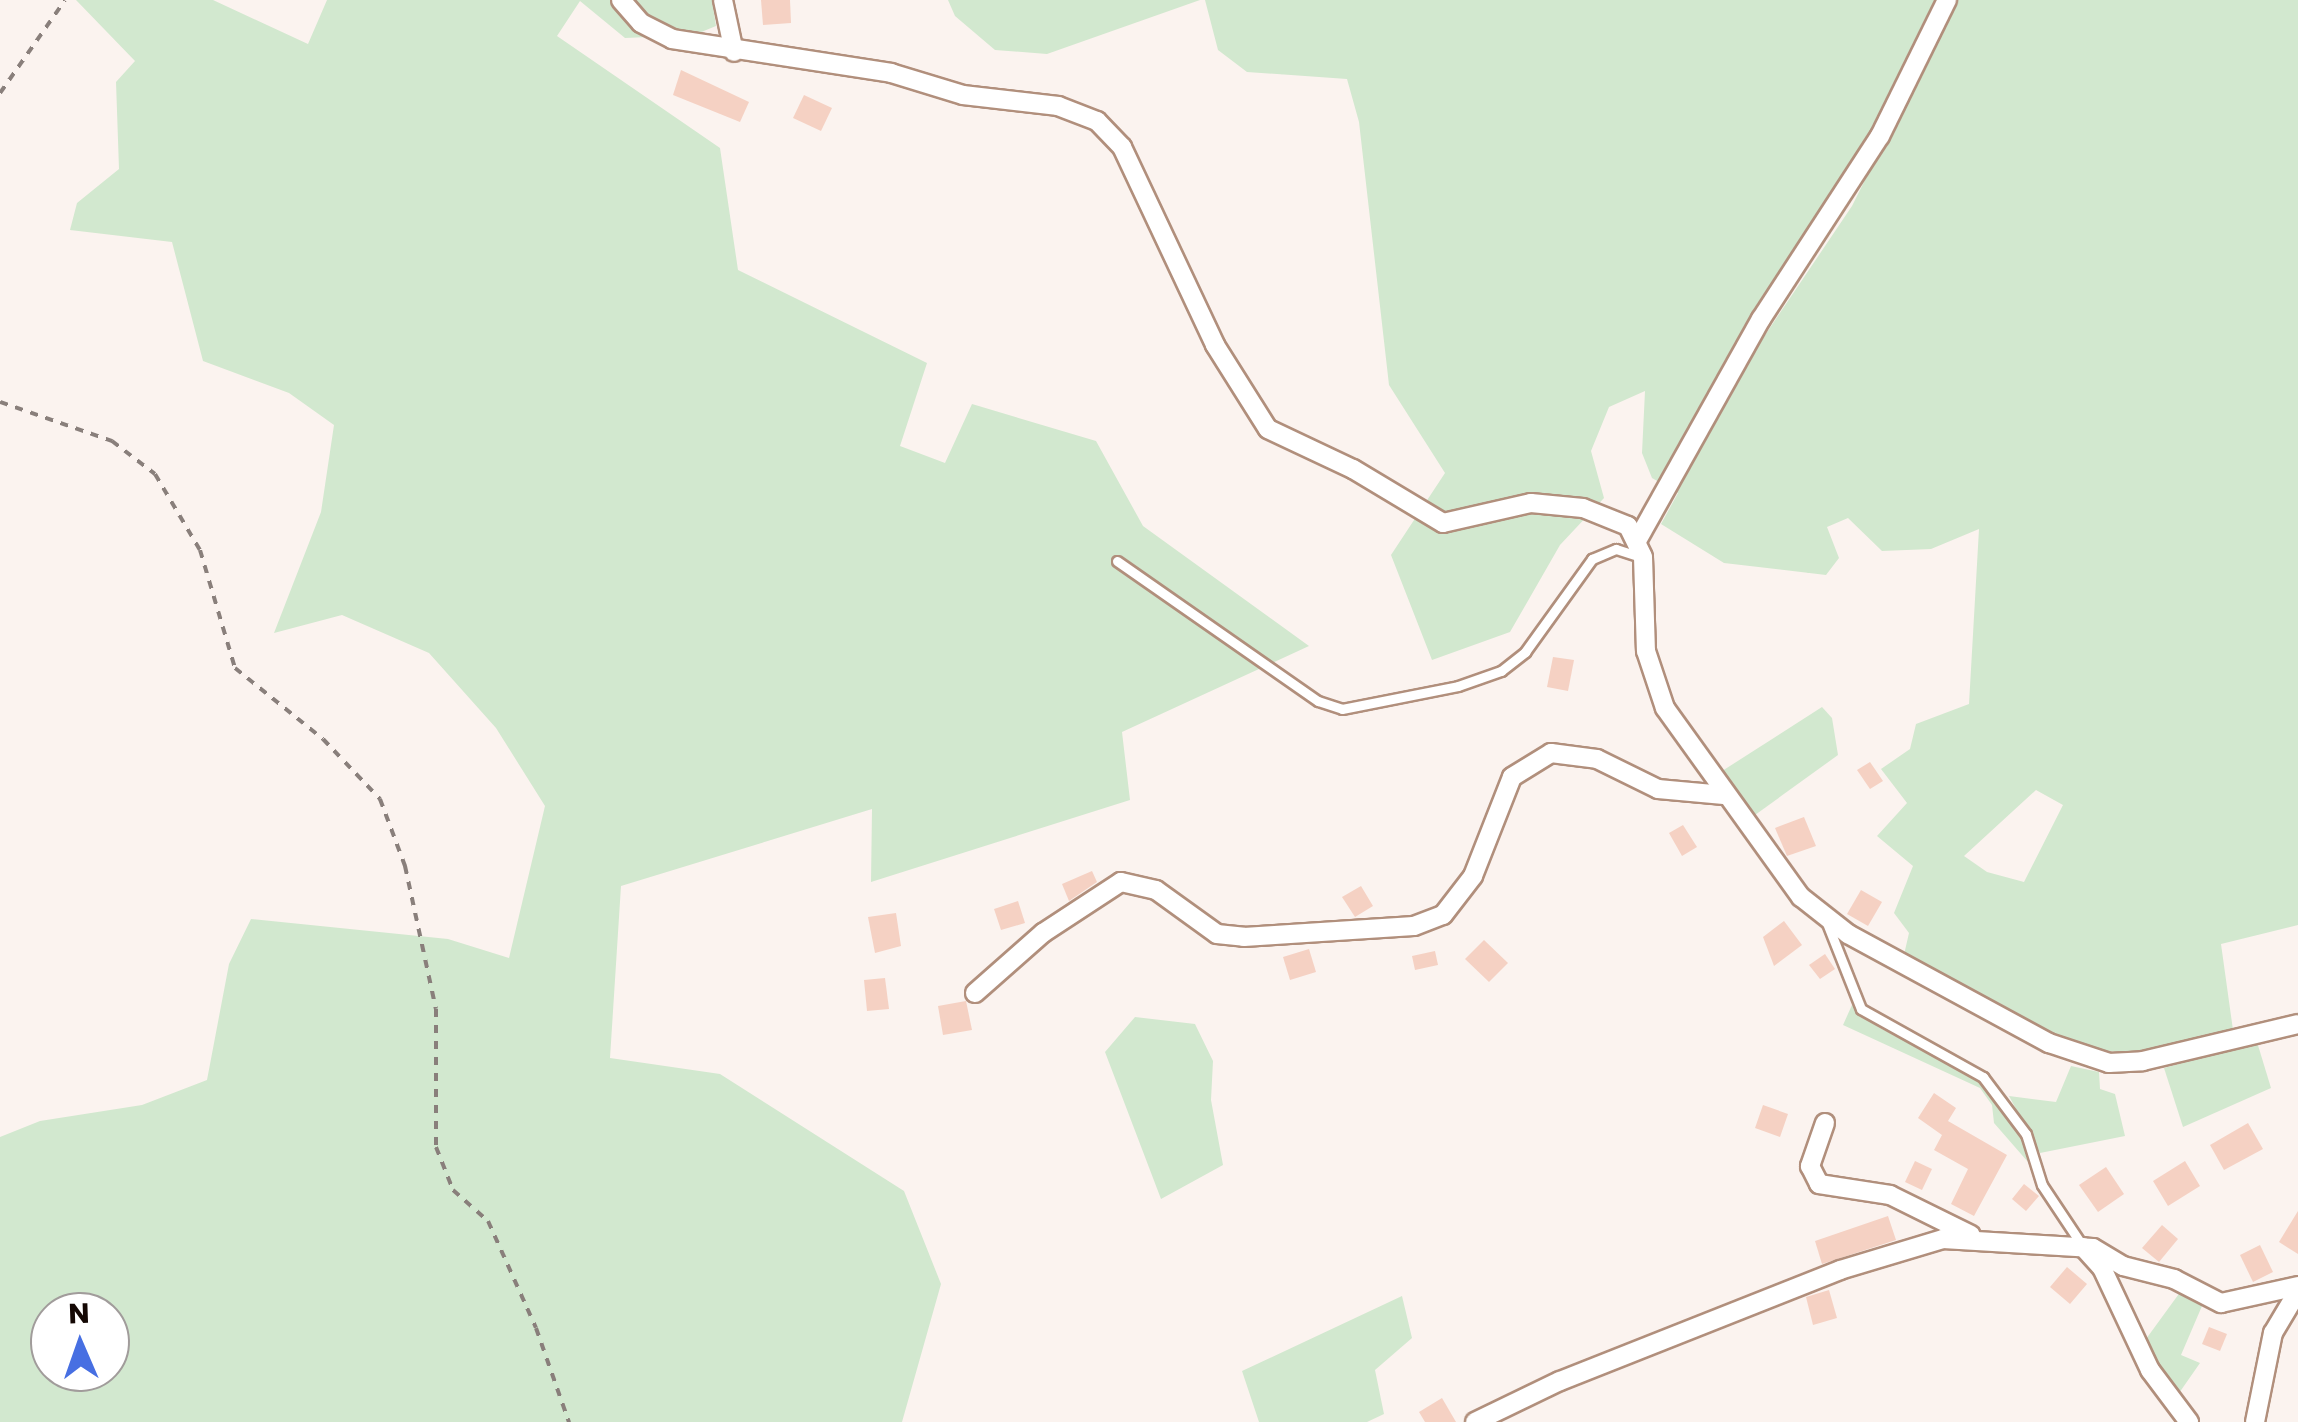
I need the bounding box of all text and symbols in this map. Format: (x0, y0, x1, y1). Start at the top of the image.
north arrow (30, 1292, 130, 1392)
text: N (68, 1294, 90, 1333)

